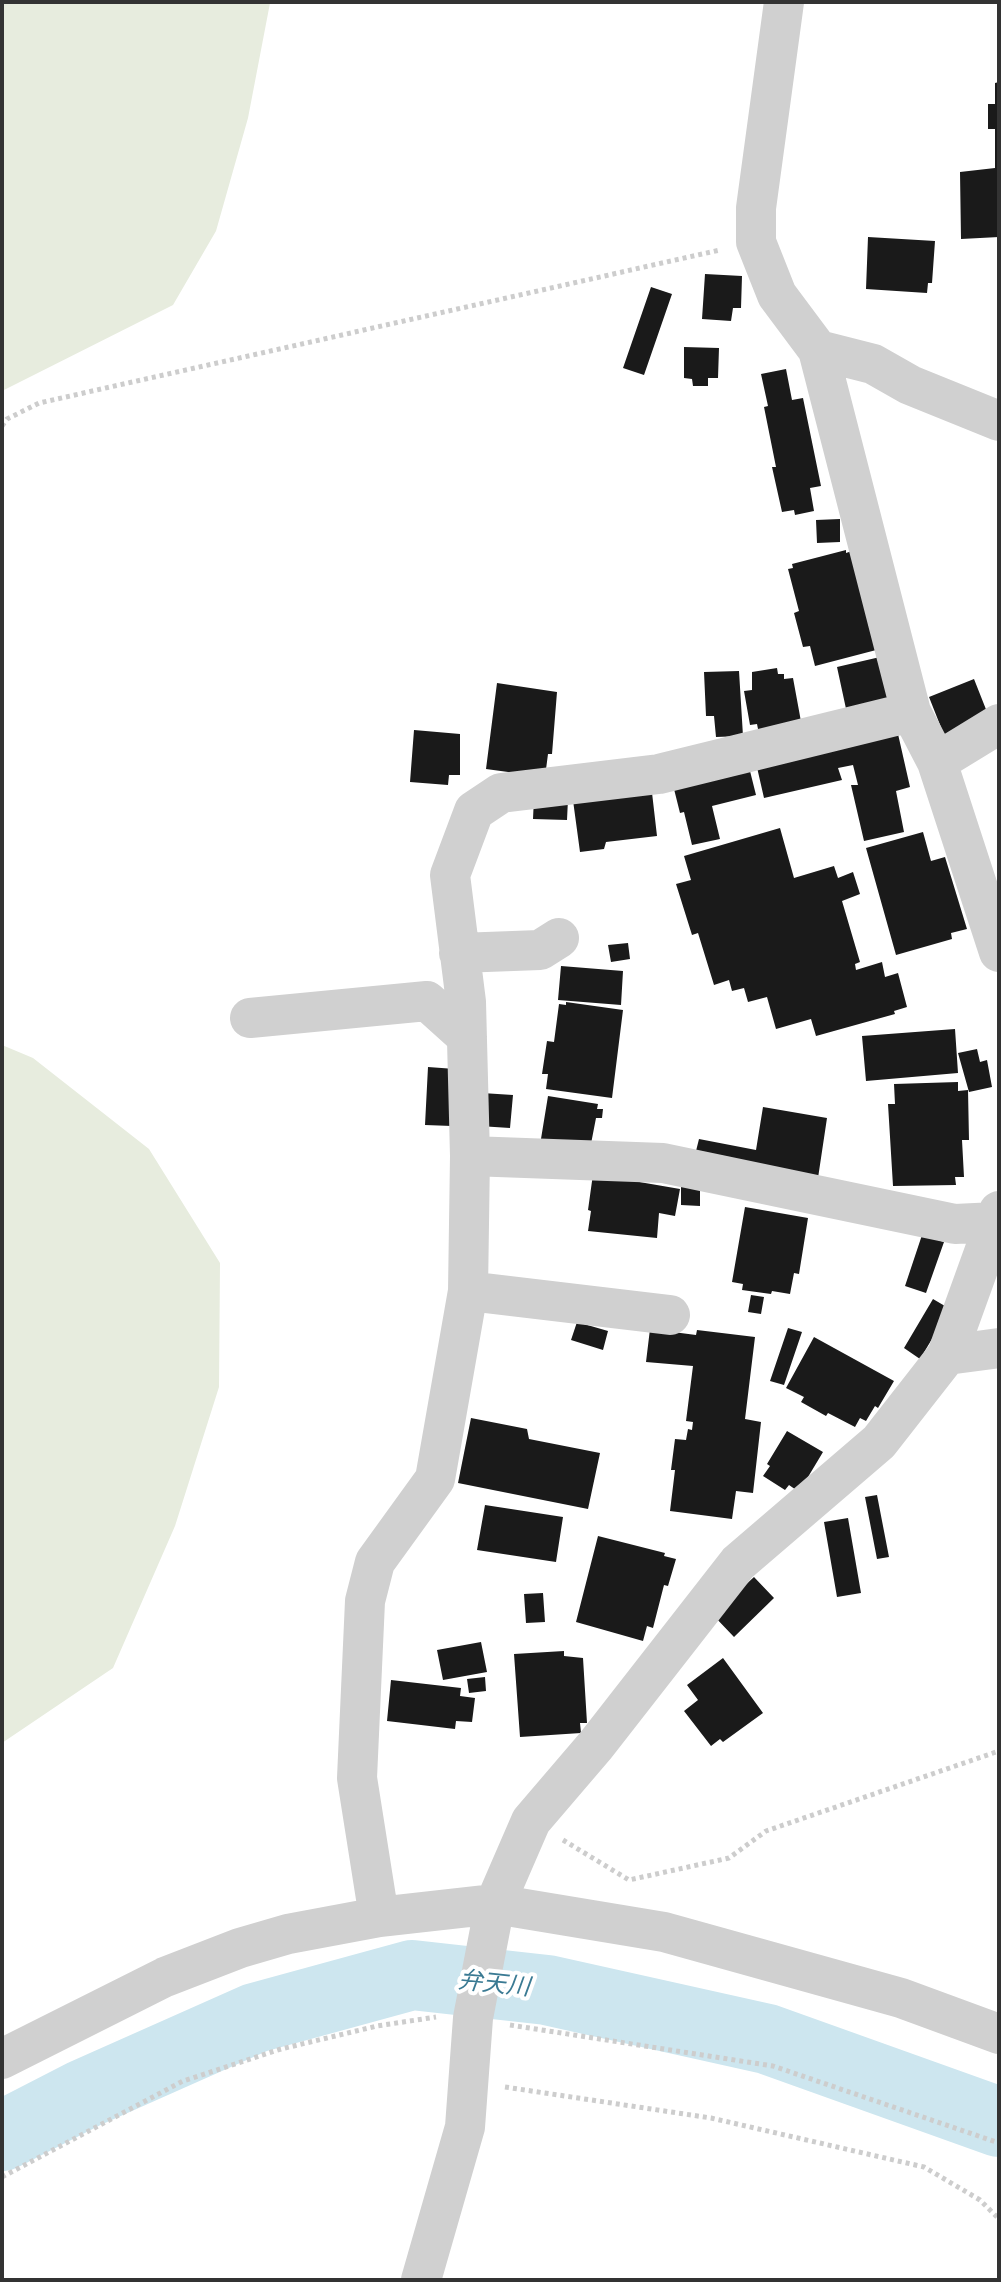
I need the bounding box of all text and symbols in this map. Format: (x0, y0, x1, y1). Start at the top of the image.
water label: 弁天川 (457, 1966, 531, 2002)

